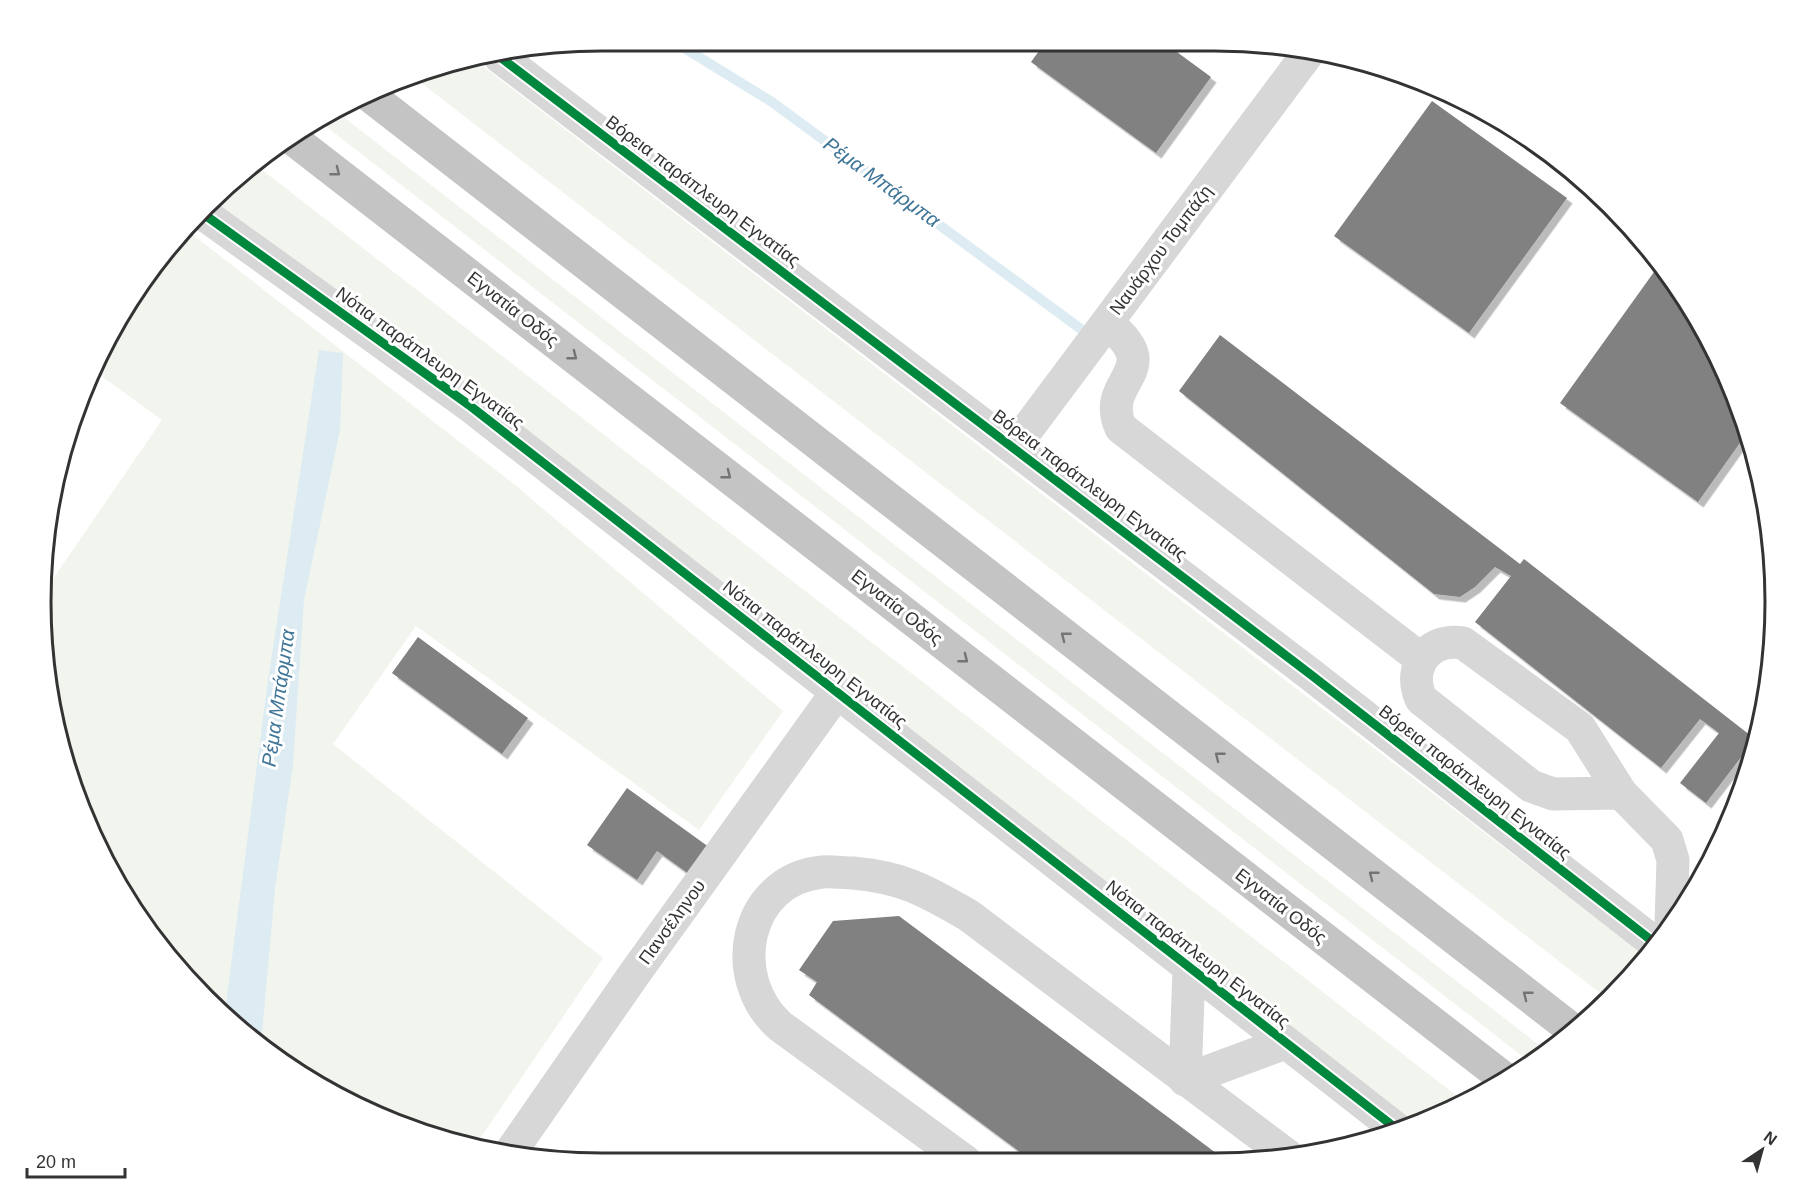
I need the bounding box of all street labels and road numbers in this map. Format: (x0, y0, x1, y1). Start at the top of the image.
street label: Βόρεια παράπλευρη Εγνατίας (602, 111, 804, 271)
street label: Ναυάρχου Τομπάζη (1106, 181, 1216, 319)
street label: Εγνατία Οδός (464, 267, 563, 351)
street label: Νότια παράπλευρη Εγνατίας (332, 283, 528, 433)
street label: Βόρεια παράπλευρη Εγνατίας (989, 405, 1191, 565)
street label: Εγνατία Οδός (848, 565, 947, 649)
street label: Νότια παράπλευρη Εγνατίας (719, 576, 911, 732)
street label: Βόρεια παράπλευρη Εγνατίας (1375, 701, 1575, 863)
street label: Εγνατία Οδός (1232, 864, 1331, 948)
street label: Πανσέληνου (635, 876, 709, 968)
street label: Νότια παράπλευρη Εγνατίας (1102, 876, 1294, 1032)

